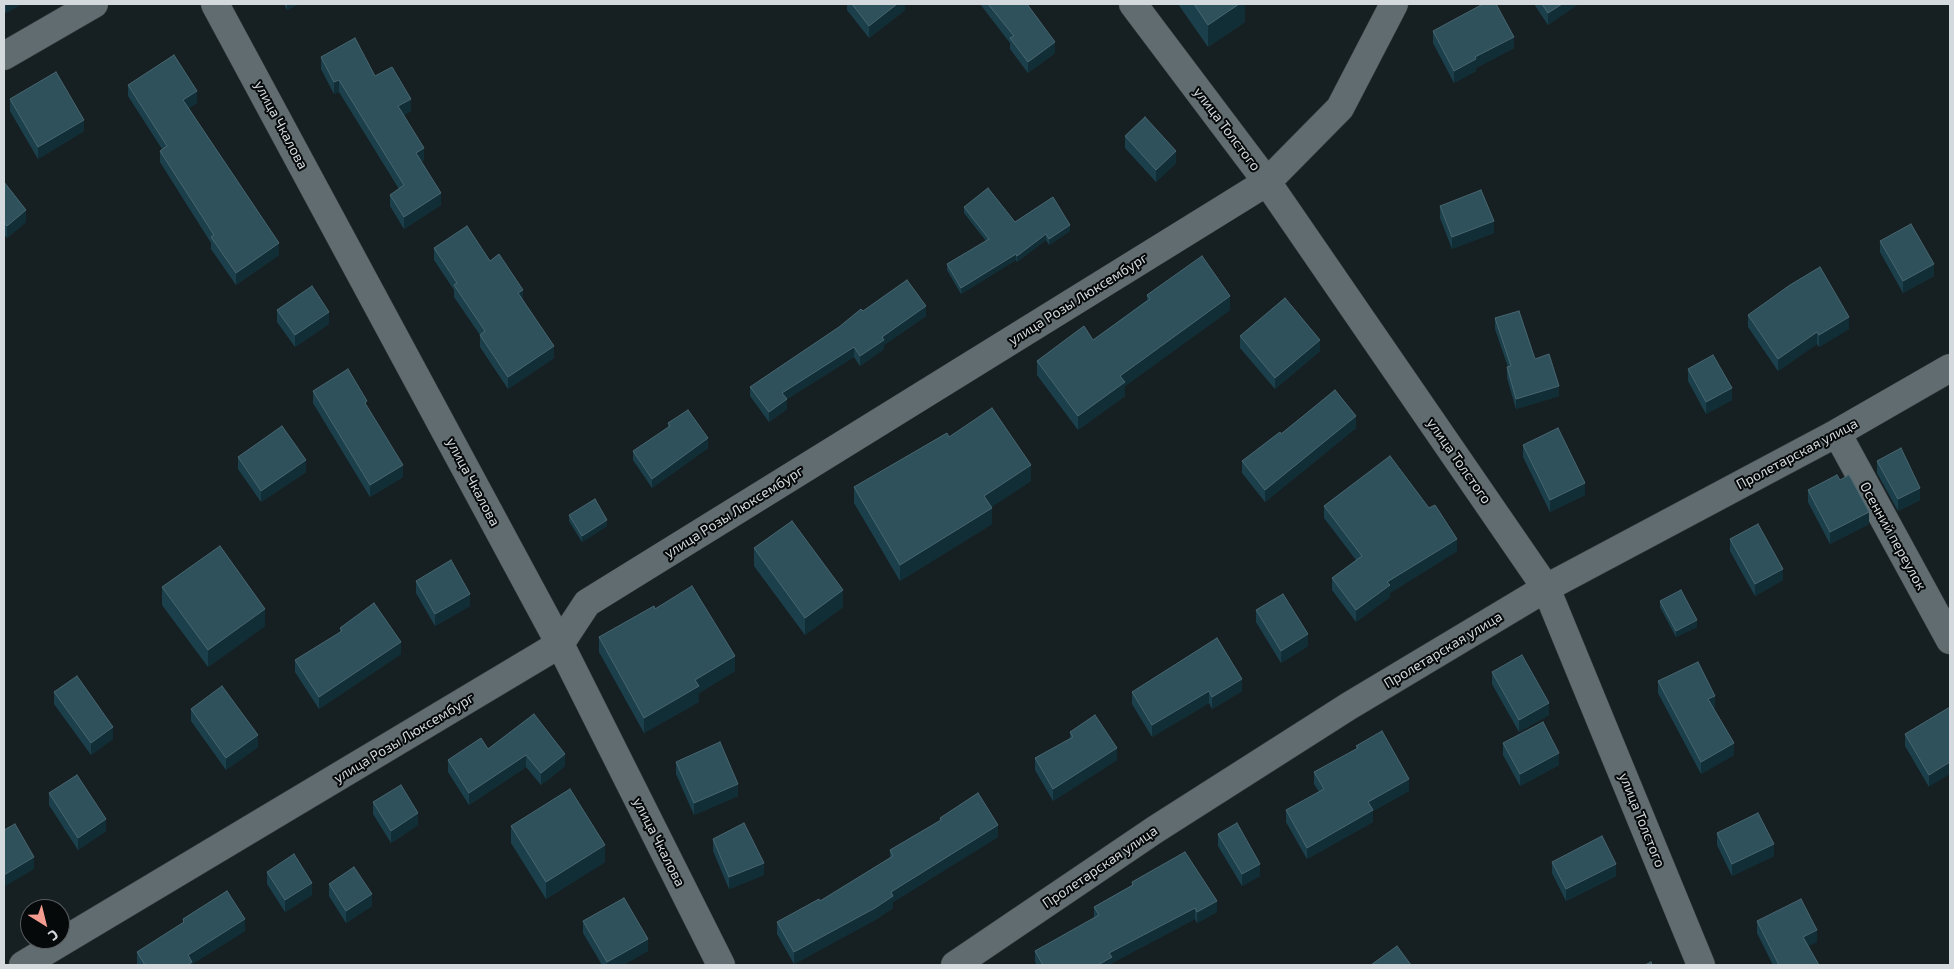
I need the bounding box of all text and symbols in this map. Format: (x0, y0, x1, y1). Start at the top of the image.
street label: улица Чкалова (251, 78, 311, 172)
street label: улица Толстого (1190, 84, 1264, 174)
street label: улица Розы Люксембург (1005, 249, 1151, 349)
street label: улица Толстого (1423, 415, 1495, 507)
street label: Пролетарская улица (1733, 415, 1861, 493)
street label: улица Чкалова (443, 435, 503, 529)
street label: улица Розы Люксембург (661, 462, 807, 562)
street label: Осенний переулок (1856, 479, 1930, 593)
street label: Пролетарская улица (1381, 608, 1505, 692)
street label: улица Розы Люксембург (331, 689, 477, 787)
street label: улица Толстого (1615, 770, 1669, 870)
street label: улица Чкалова (629, 795, 689, 889)
street label: Пролетарская улица (1039, 822, 1161, 912)
north arrow (20, 899, 70, 949)
text: С (45, 926, 62, 945)

